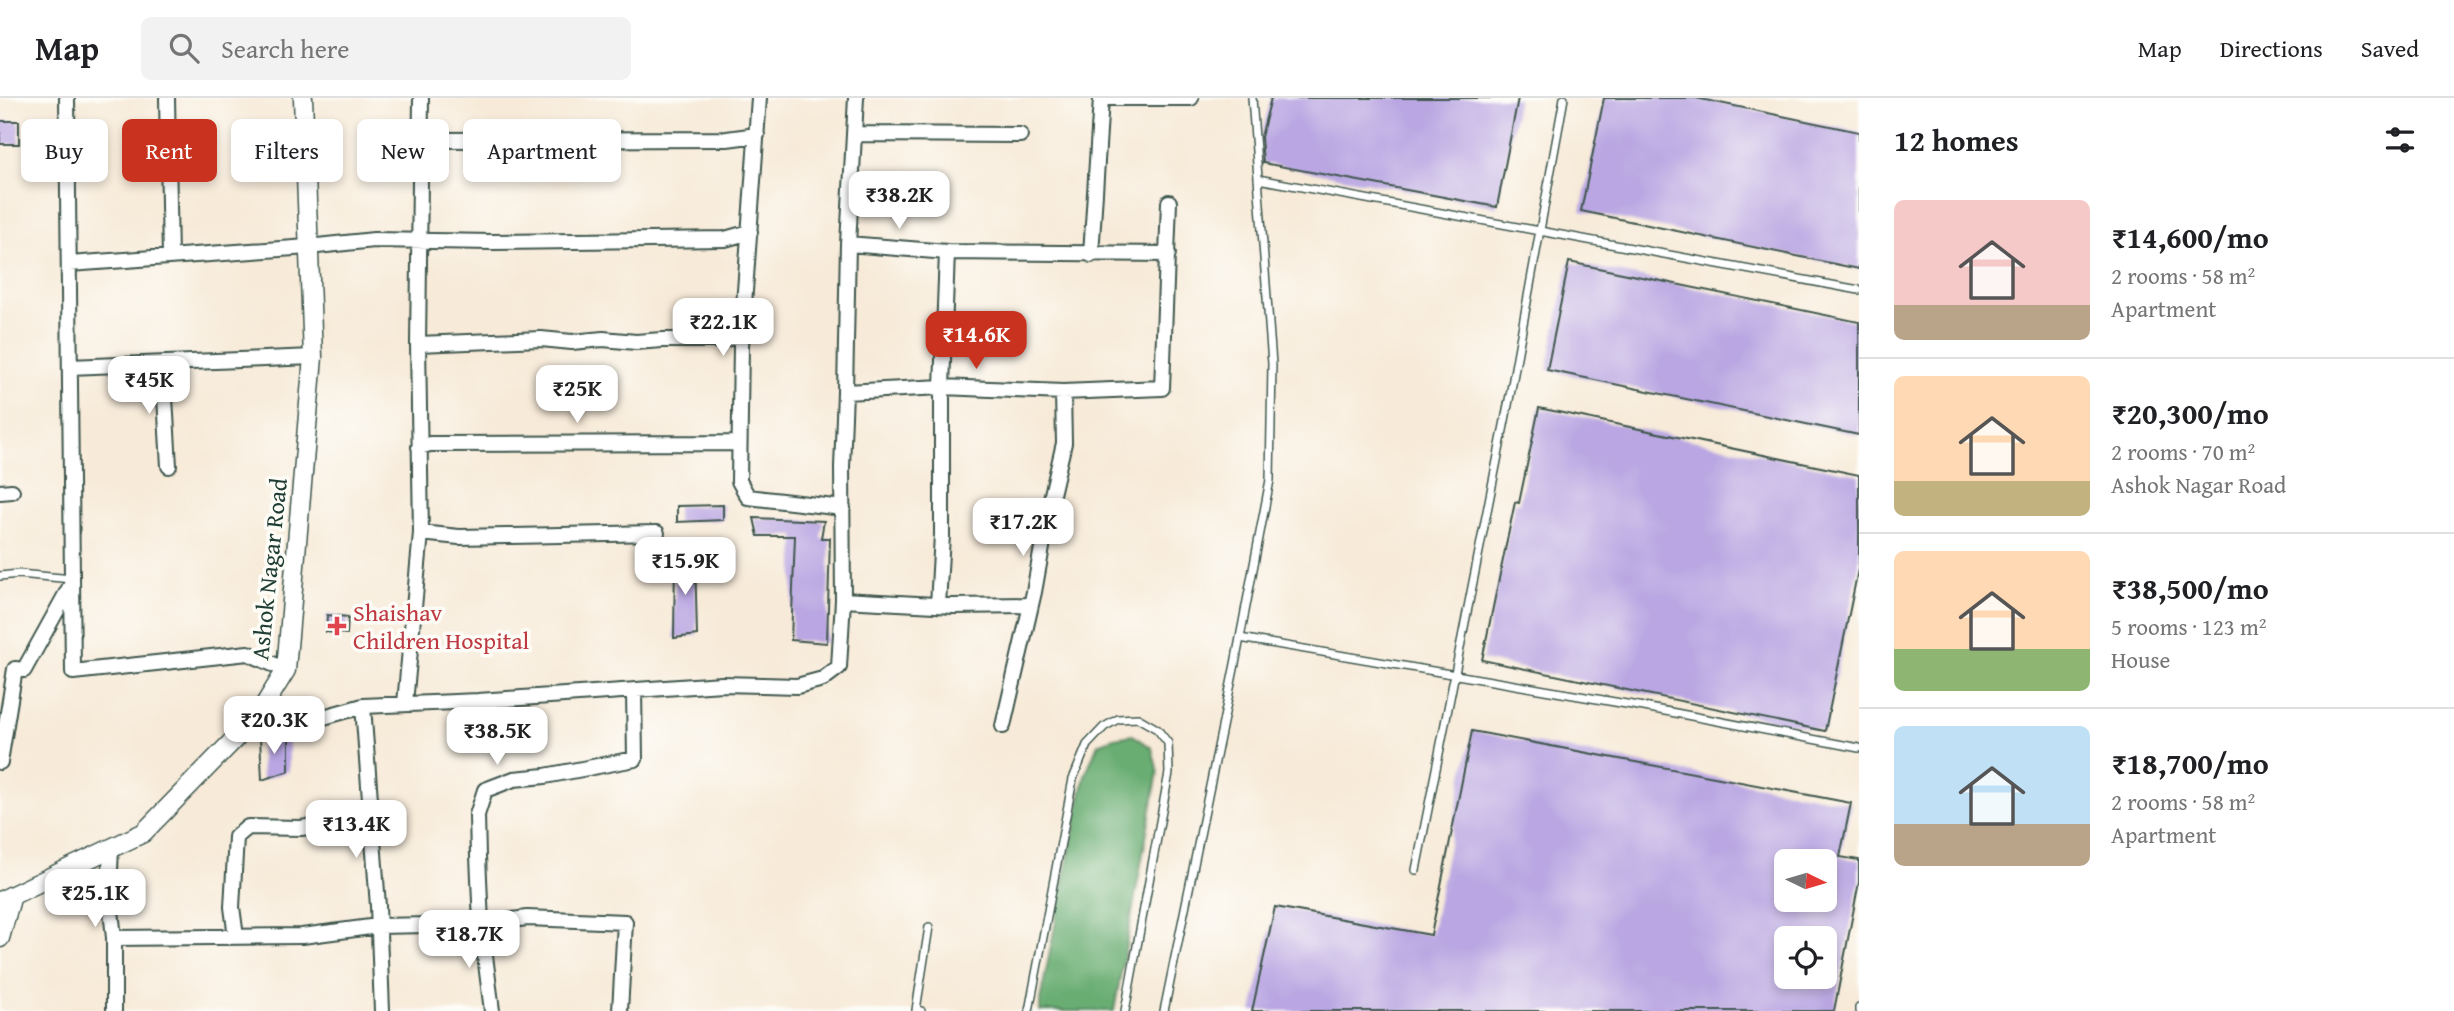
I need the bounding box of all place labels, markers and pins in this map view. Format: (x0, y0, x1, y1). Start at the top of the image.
pin: ₹38.2K (842, 172, 956, 231)
pin: ₹22.1K (666, 299, 780, 358)
pin: ₹14.6K (919, 312, 1033, 371)
pin: ₹45K (108, 356, 190, 416)
pin: ₹25K (536, 366, 618, 425)
pin: ₹17.2K (966, 498, 1080, 558)
pin: ₹15.9K (628, 538, 742, 597)
place label: Shaishav Children Hospital (353, 595, 530, 658)
marker: Shaishav Children Hospital (327, 616, 347, 636)
pin: ₹20.3K (217, 696, 331, 756)
pin: ₹38.5K (440, 708, 554, 767)
pin: ₹13.4K (299, 800, 413, 860)
pin: ₹25.1K (38, 870, 152, 929)
pin: ₹18.7K (412, 910, 526, 970)

